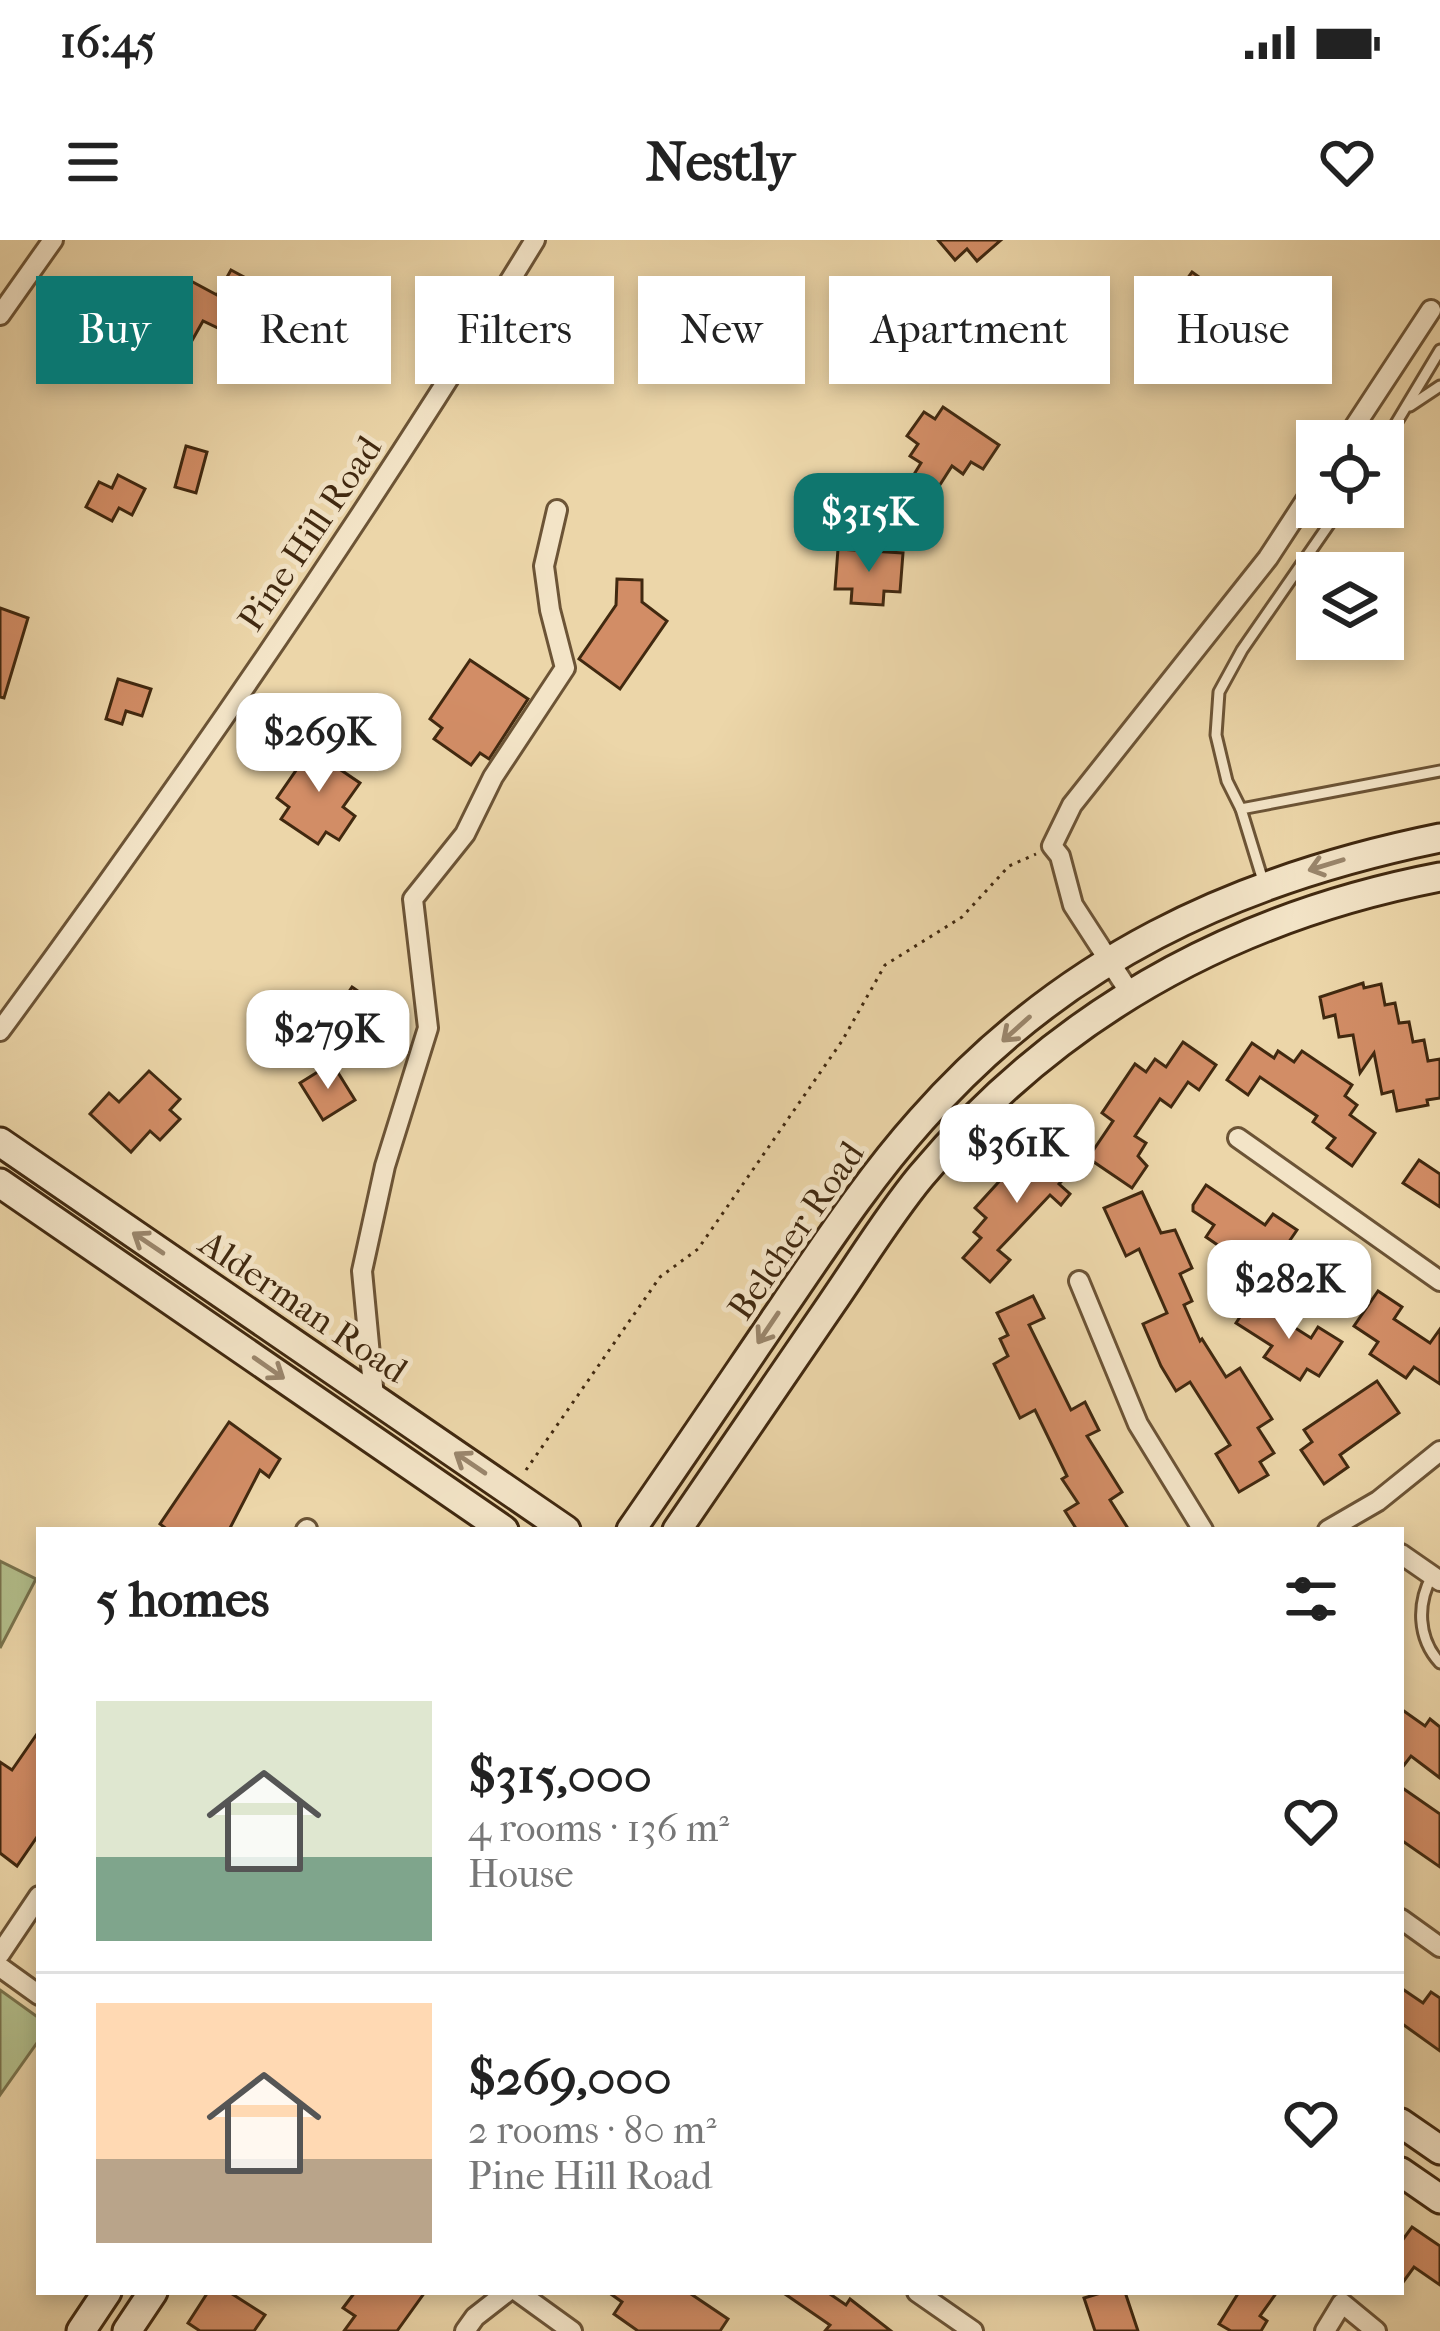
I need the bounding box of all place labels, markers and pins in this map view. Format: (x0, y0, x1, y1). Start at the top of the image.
pin: $315K (785, 473, 953, 575)
pin: $269K (235, 693, 403, 795)
pin: $279K (244, 990, 412, 1092)
pin: $361K (933, 1104, 1101, 1206)
pin: $282K (1205, 1240, 1373, 1342)

